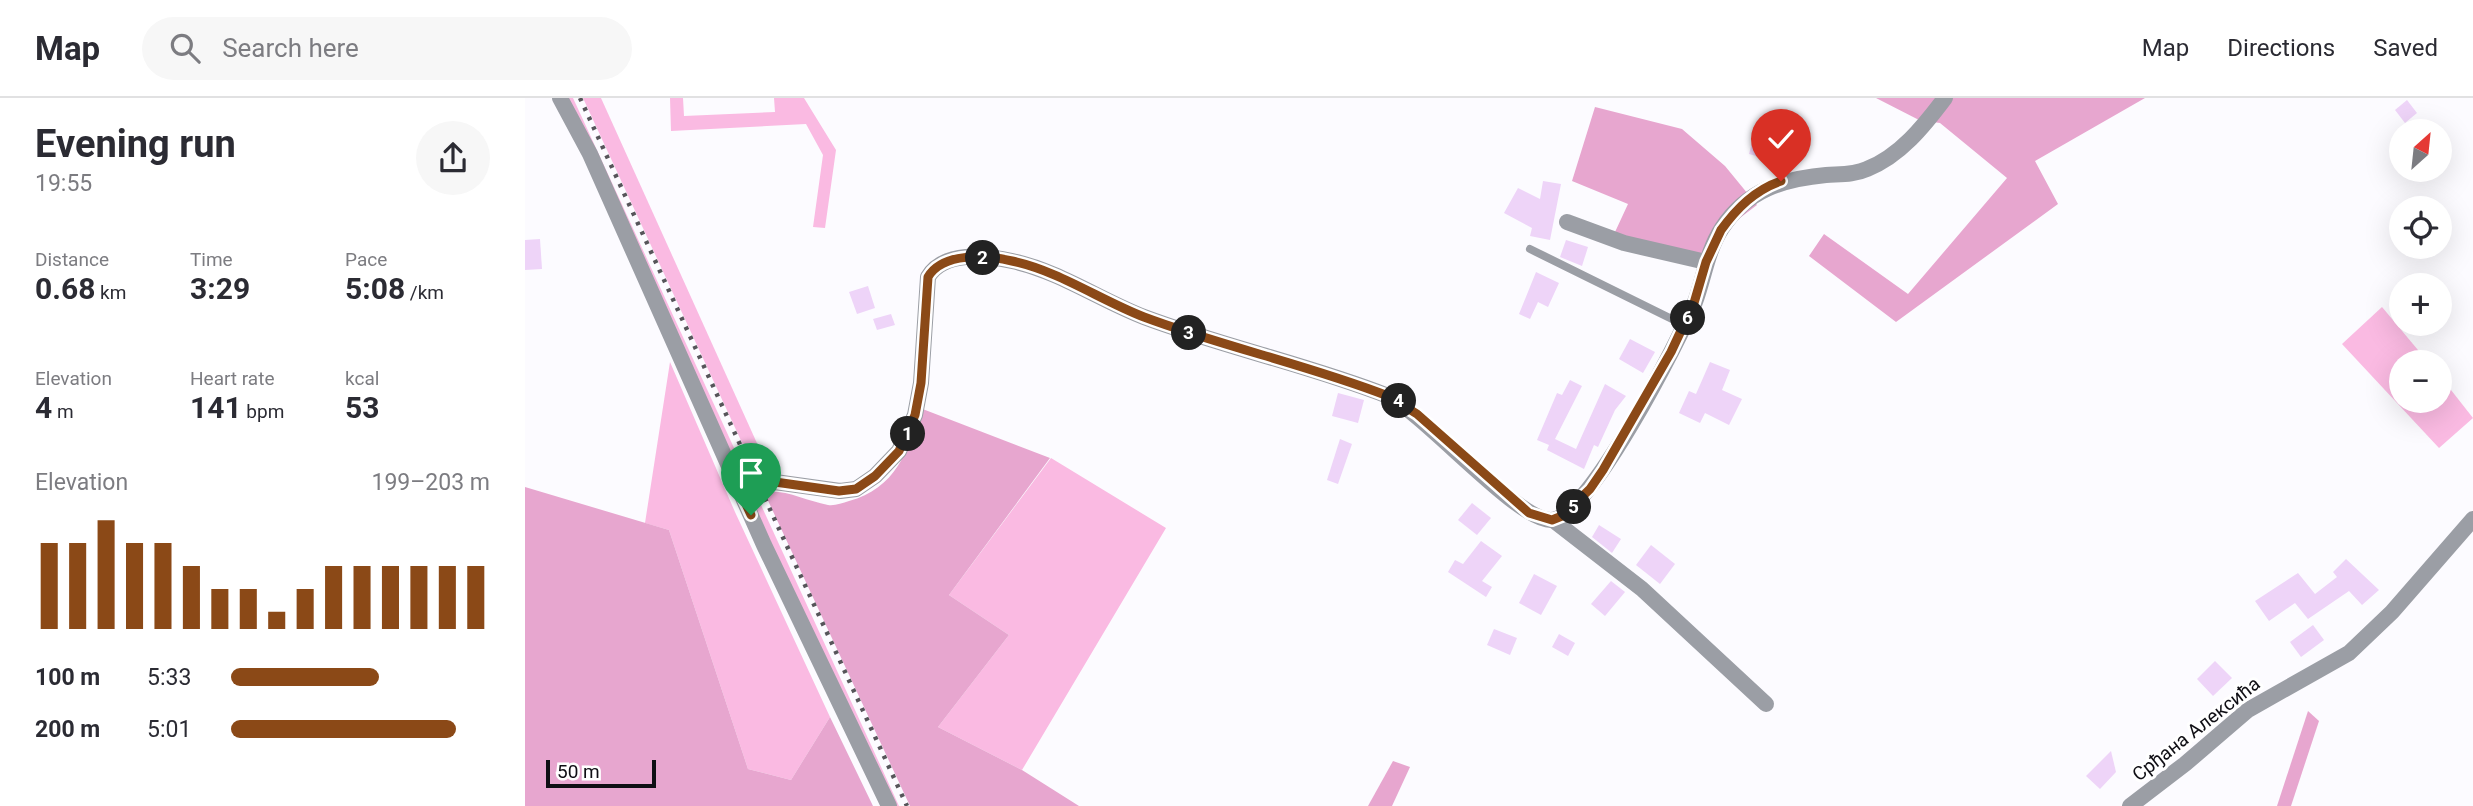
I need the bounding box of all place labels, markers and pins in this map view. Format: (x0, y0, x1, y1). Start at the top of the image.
pin (1751, 109, 1811, 181)
pin: 2 (965, 240, 1001, 276)
pin: 6 (1671, 300, 1705, 336)
pin: 3 (1171, 316, 1207, 350)
pin: 4 (1381, 384, 1417, 418)
pin: 1 (891, 416, 925, 452)
pin (721, 443, 781, 515)
pin: 5 (1557, 490, 1591, 524)

